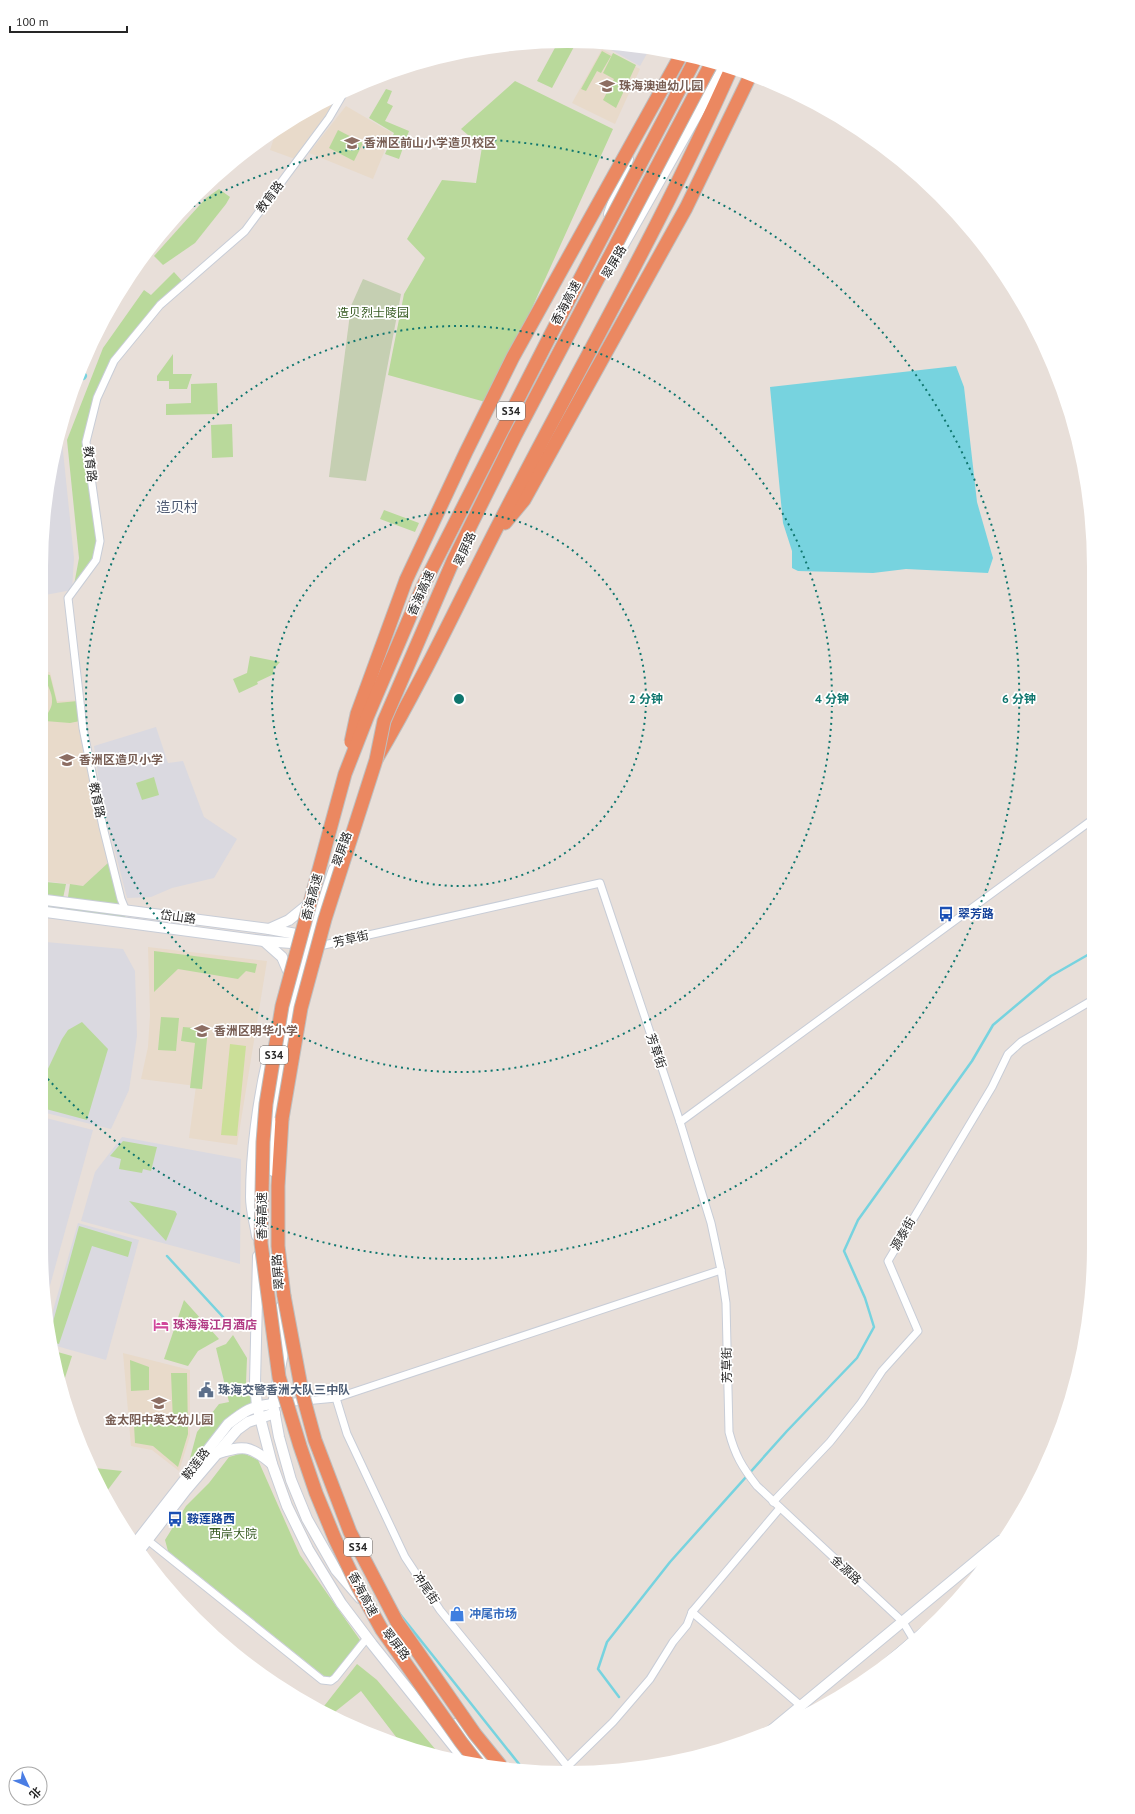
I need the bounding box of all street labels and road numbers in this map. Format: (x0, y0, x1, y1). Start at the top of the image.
street label: 教育路 (253, 178, 286, 216)
street label: 翠屏路 (598, 242, 629, 281)
street label: 香海高速 (548, 278, 583, 327)
road number: S34 (497, 402, 525, 420)
street label: 教育路 (81, 445, 100, 483)
street label: 翠屏路 (450, 529, 479, 568)
street label: 香海高速 (404, 568, 437, 618)
street label: 教育路 (86, 781, 109, 819)
street label: 翠屏路 (329, 829, 354, 868)
street label: 香海高速 (298, 872, 325, 922)
street label: 岱山路 (159, 907, 197, 926)
street label: 芳草街 (332, 927, 370, 950)
street label: 芳草街 (644, 1031, 669, 1070)
road number: S34 (260, 1046, 288, 1064)
street label: 香海高速 (254, 1192, 269, 1240)
street label: 源泰街 (887, 1214, 918, 1253)
street label: 翠屏路 (268, 1253, 287, 1291)
street label: 芳草街 (719, 1347, 734, 1383)
street label: 鞍莲路 (179, 1445, 212, 1483)
road number: S34 (344, 1538, 372, 1556)
street label: 金源路 (828, 1552, 865, 1587)
street label: 香海高速 (346, 1569, 381, 1618)
street label: 冲尾街 (410, 1569, 443, 1607)
street label: 翠屏路 (379, 1625, 413, 1662)

